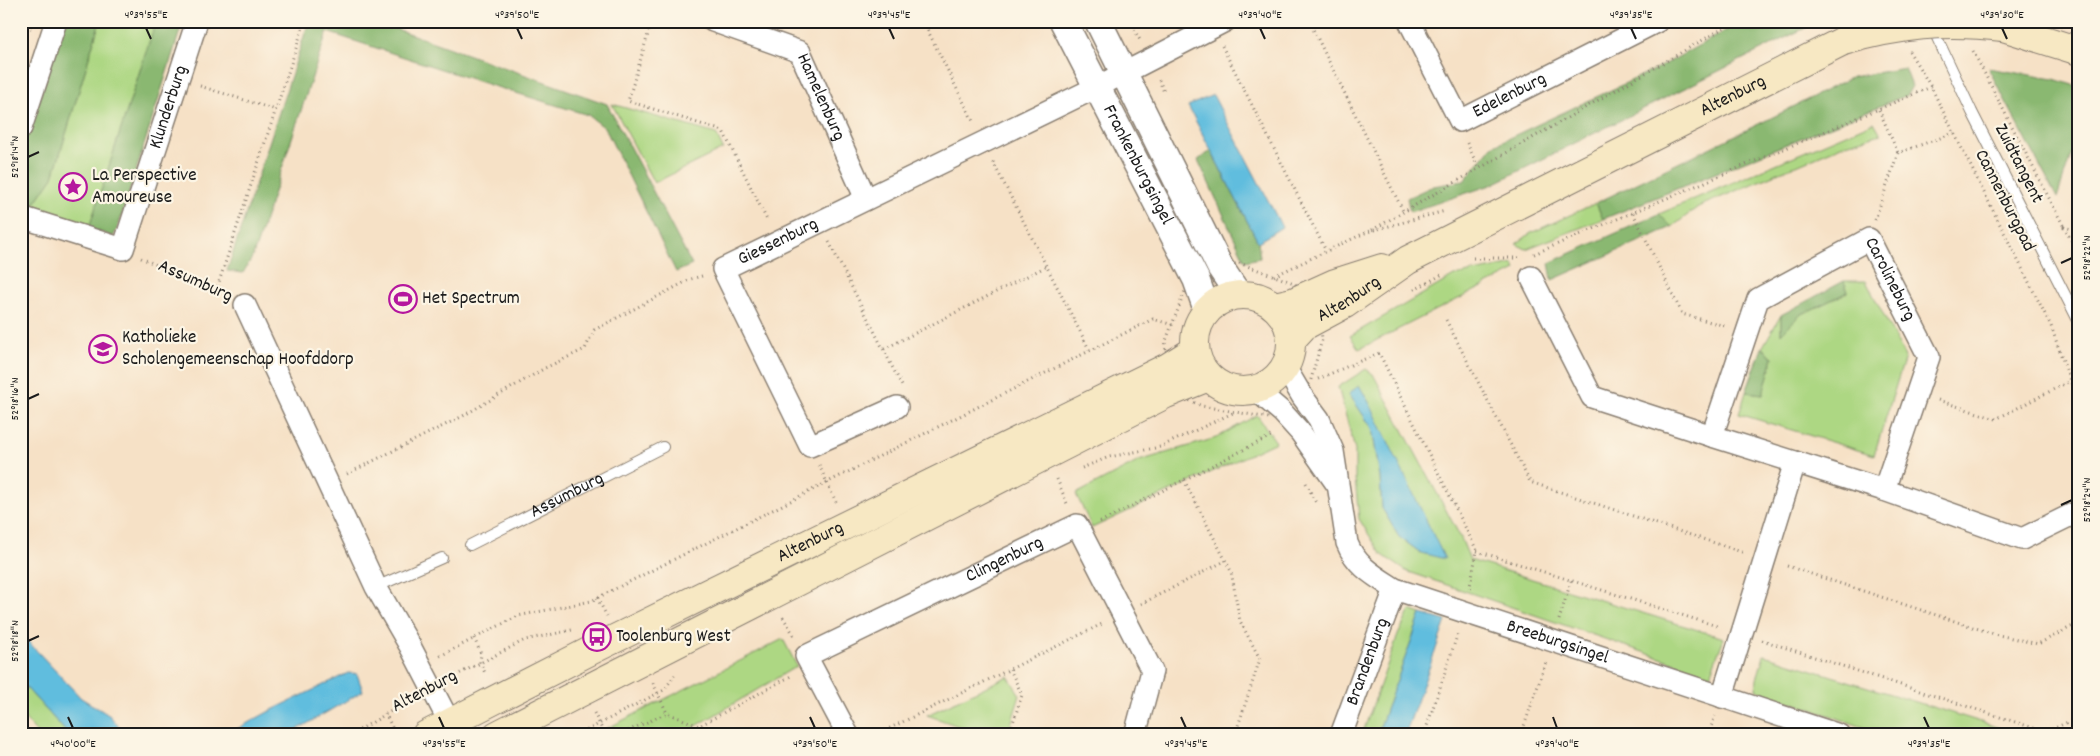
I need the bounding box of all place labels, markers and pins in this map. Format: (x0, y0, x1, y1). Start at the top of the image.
place label: La Perspective Amoureuse (92, 163, 197, 212)
place icon: La Perspective Amoureuse (58, 172, 88, 202)
sports icon: Het Spectrum (388, 284, 418, 314)
place label: Het Spectrum (422, 286, 520, 313)
place label: Katholieke Scholengemeenschap Hoofddorp (122, 325, 354, 374)
school or university icon: Katholieke Scholengemeenschap Hoofddorp (88, 334, 118, 364)
bus stop icon: Toolenburg West (582, 622, 612, 652)
place label: Toolenburg West (616, 624, 731, 651)

